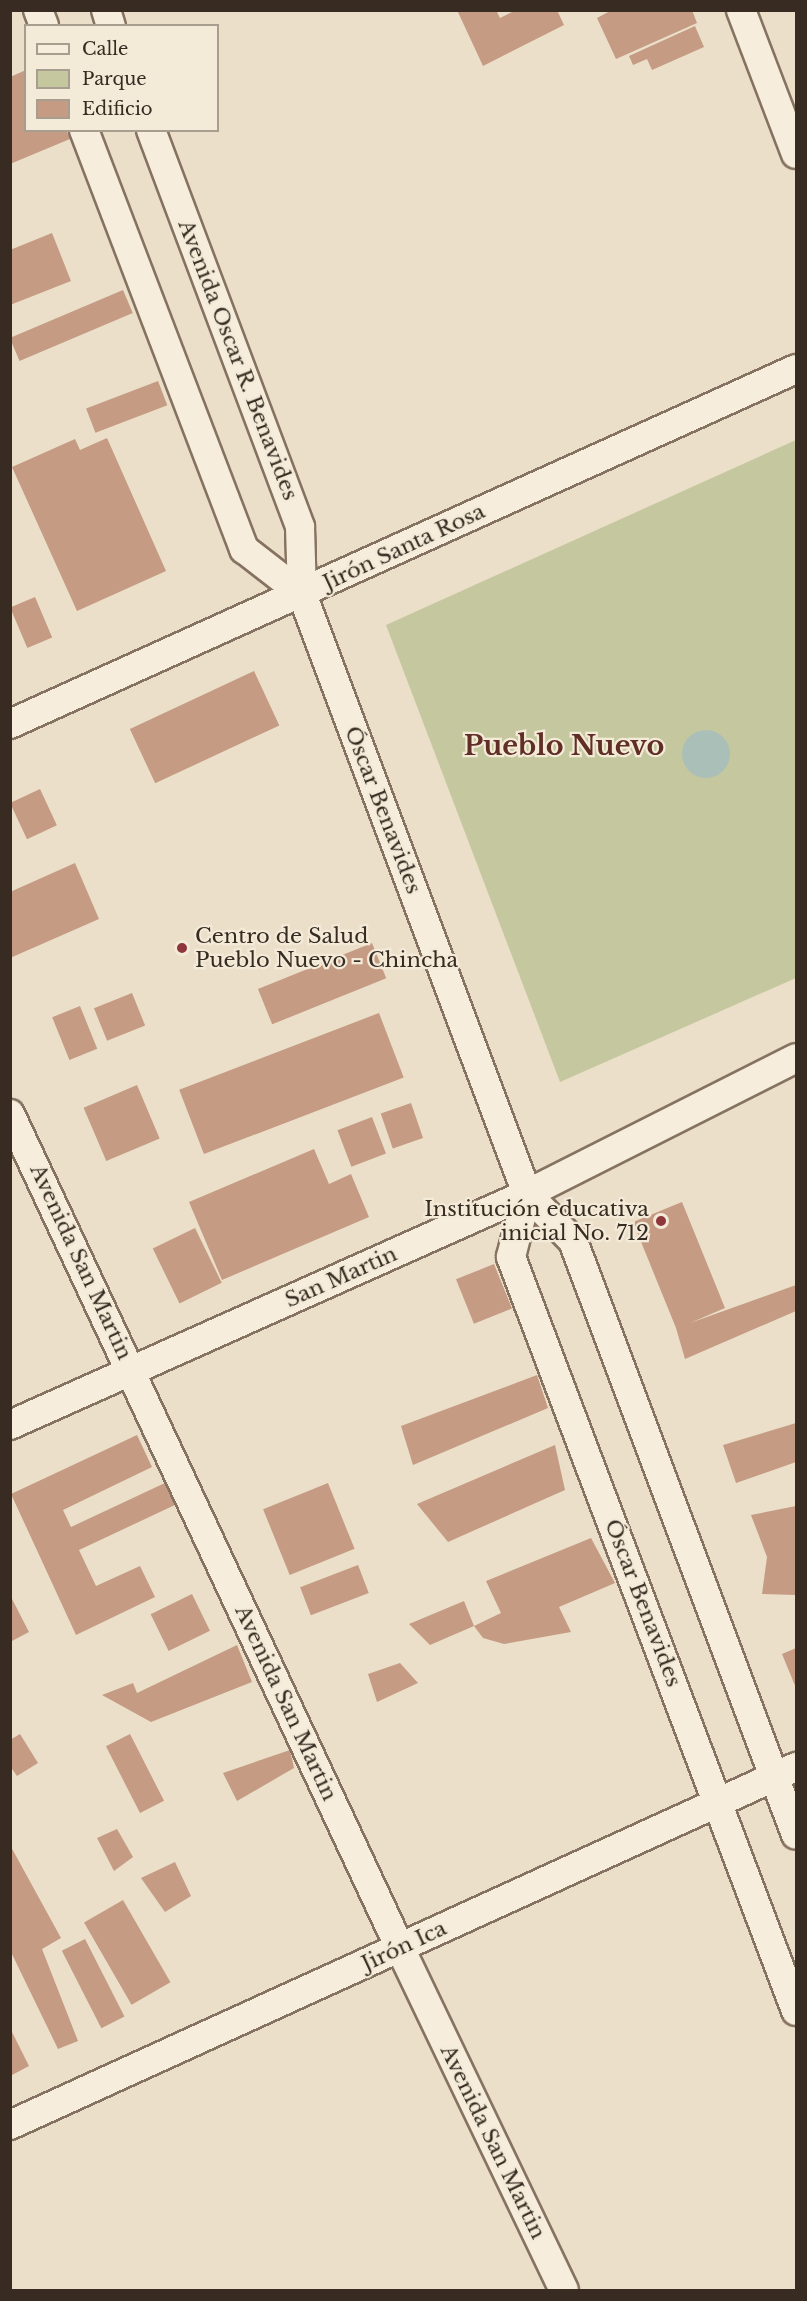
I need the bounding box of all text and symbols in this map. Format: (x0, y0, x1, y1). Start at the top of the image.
legend (24, 24, 219, 132)
text: Calle (82, 38, 128, 60)
text: Parque (82, 68, 147, 90)
text: Edificio (82, 98, 153, 120)
street label: Avenida Oscar R. Benavides (173, 216, 303, 504)
street label: Jirón Santa Rosa (319, 498, 489, 596)
street label: Óscar Benavides (339, 723, 427, 897)
district label: Pueblo Nuevo (464, 730, 664, 762)
place label: Centro de Salud Pueblo Nuevo - Chincha (195, 923, 458, 973)
marker: Centro de Salud Pueblo Nuevo - Chincha (173, 939, 191, 957)
street label: Avenida San Martin (25, 1160, 137, 1364)
place label: Institución educativa inicial No. 712 (424, 1196, 649, 1246)
marker: Institución educativa inicial No. 712 (654, 1214, 668, 1228)
street label: San Martin (281, 1241, 401, 1313)
street label: Óscar Benavides (599, 1516, 687, 1690)
street label: Avenida San Martin (230, 1601, 342, 1805)
street label: Jirón Ica (358, 1916, 450, 1976)
street label: Avenida San Martin (435, 2041, 551, 2243)

